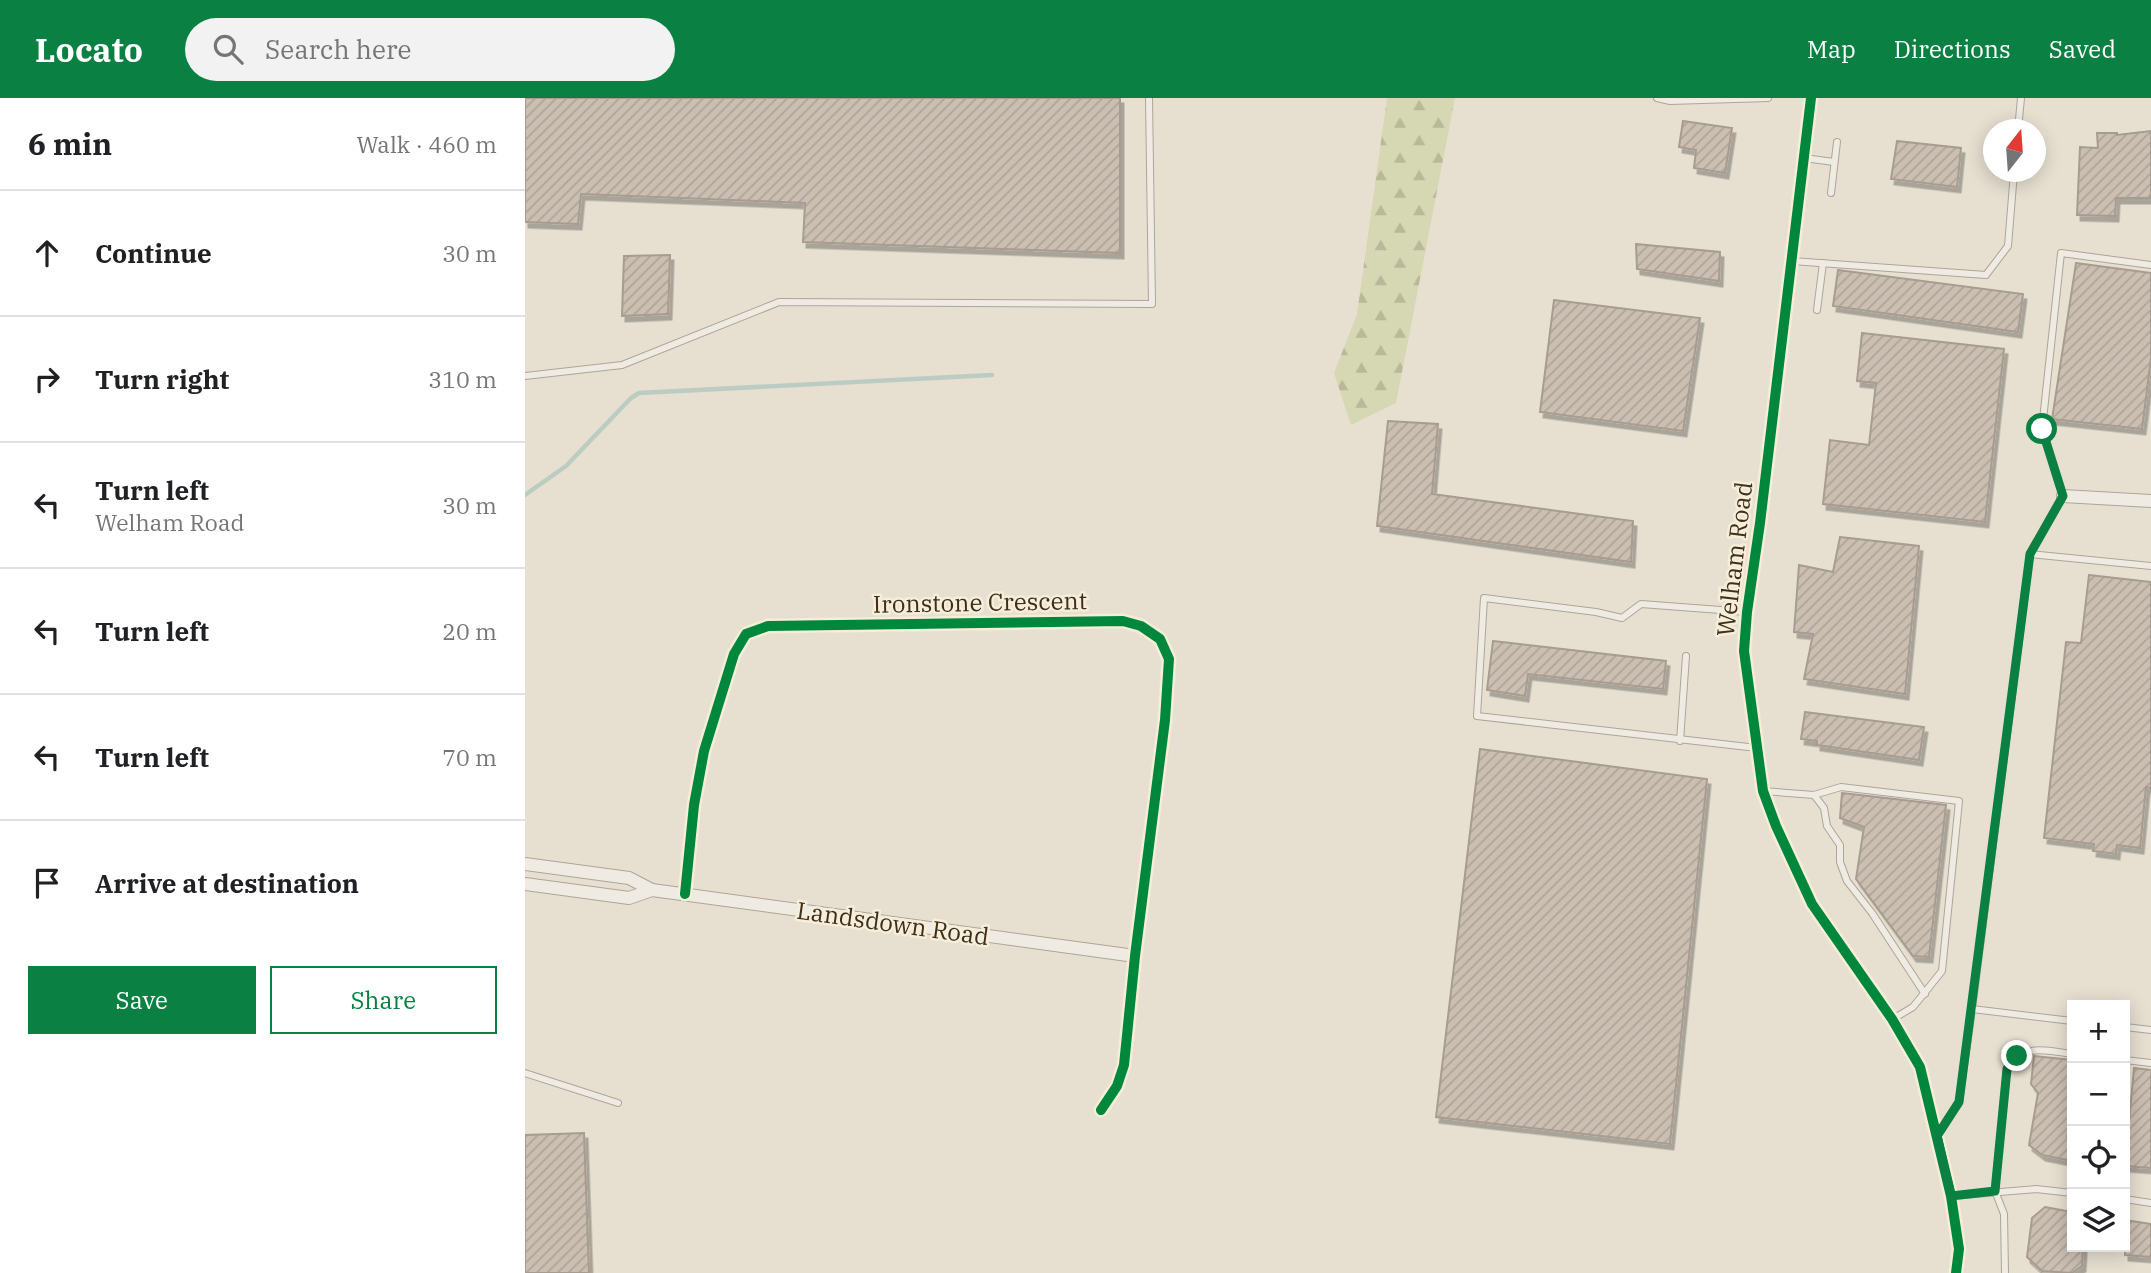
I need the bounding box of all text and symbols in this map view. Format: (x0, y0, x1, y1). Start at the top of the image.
search box (185, 18, 675, 81)
text: Locato (35, 28, 143, 71)
icon: search (209, 30, 247, 68)
text: Search here (265, 32, 411, 66)
text: Map (1807, 33, 1856, 65)
text: Directions (1894, 33, 2011, 65)
text: Saved (2049, 33, 2116, 65)
north arrow (1983, 119, 2046, 182)
text: 6 min (28, 124, 112, 163)
text: Walk · 460 m (356, 129, 497, 159)
icon: ahead (28, 234, 66, 272)
text: Continue (95, 236, 212, 270)
text: 30 m (442, 238, 497, 268)
icon: right (28, 360, 66, 398)
text: Turn right (95, 362, 229, 396)
text: 310 m (428, 364, 497, 394)
route start (2026, 413, 2057, 444)
text: Turn left (95, 473, 209, 507)
street label: Welham Road (1709, 480, 1759, 638)
icon: left (28, 486, 66, 524)
text: 30 m (442, 490, 497, 520)
text: Welham Road (95, 507, 244, 537)
street label: Ironstone Crescent (873, 584, 1087, 620)
icon: left (28, 612, 66, 650)
text: Turn left (95, 614, 209, 648)
text: 20 m (442, 616, 497, 646)
icon: left (28, 738, 66, 776)
text: Turn left (95, 740, 209, 774)
text: 70 m (442, 742, 497, 772)
icon: arrive (28, 864, 66, 902)
text: Arrive at destination (95, 866, 359, 900)
street label: Landsdown Road (795, 894, 991, 952)
button: Save (28, 966, 256, 1034)
button: Share (270, 966, 497, 1034)
map controls (2067, 1000, 2130, 1252)
button: + (2067, 1000, 2130, 1063)
route end (2001, 1040, 2032, 1071)
button: − (2067, 1063, 2130, 1126)
button: locate (2067, 1126, 2130, 1189)
button: layers (2067, 1189, 2130, 1252)

